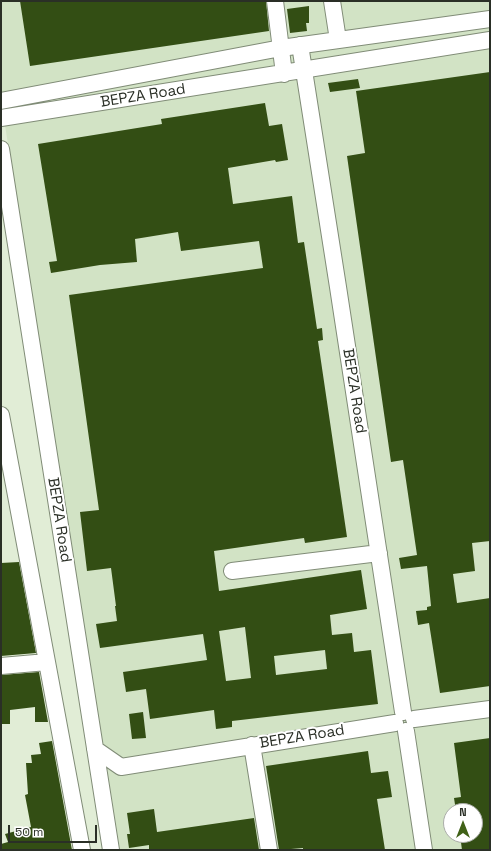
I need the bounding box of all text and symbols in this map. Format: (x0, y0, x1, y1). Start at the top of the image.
street label: BEPZA Road (99, 80, 187, 112)
street label: BEPZA Road (338, 347, 370, 435)
street label: BEPZA Road (43, 476, 75, 564)
street label: BEPZA Road (258, 721, 346, 753)
north arrow (443, 803, 483, 843)
text: N (459, 805, 467, 819)
scale bar (10, 817, 99, 843)
text: 50 m (15, 824, 43, 840)

